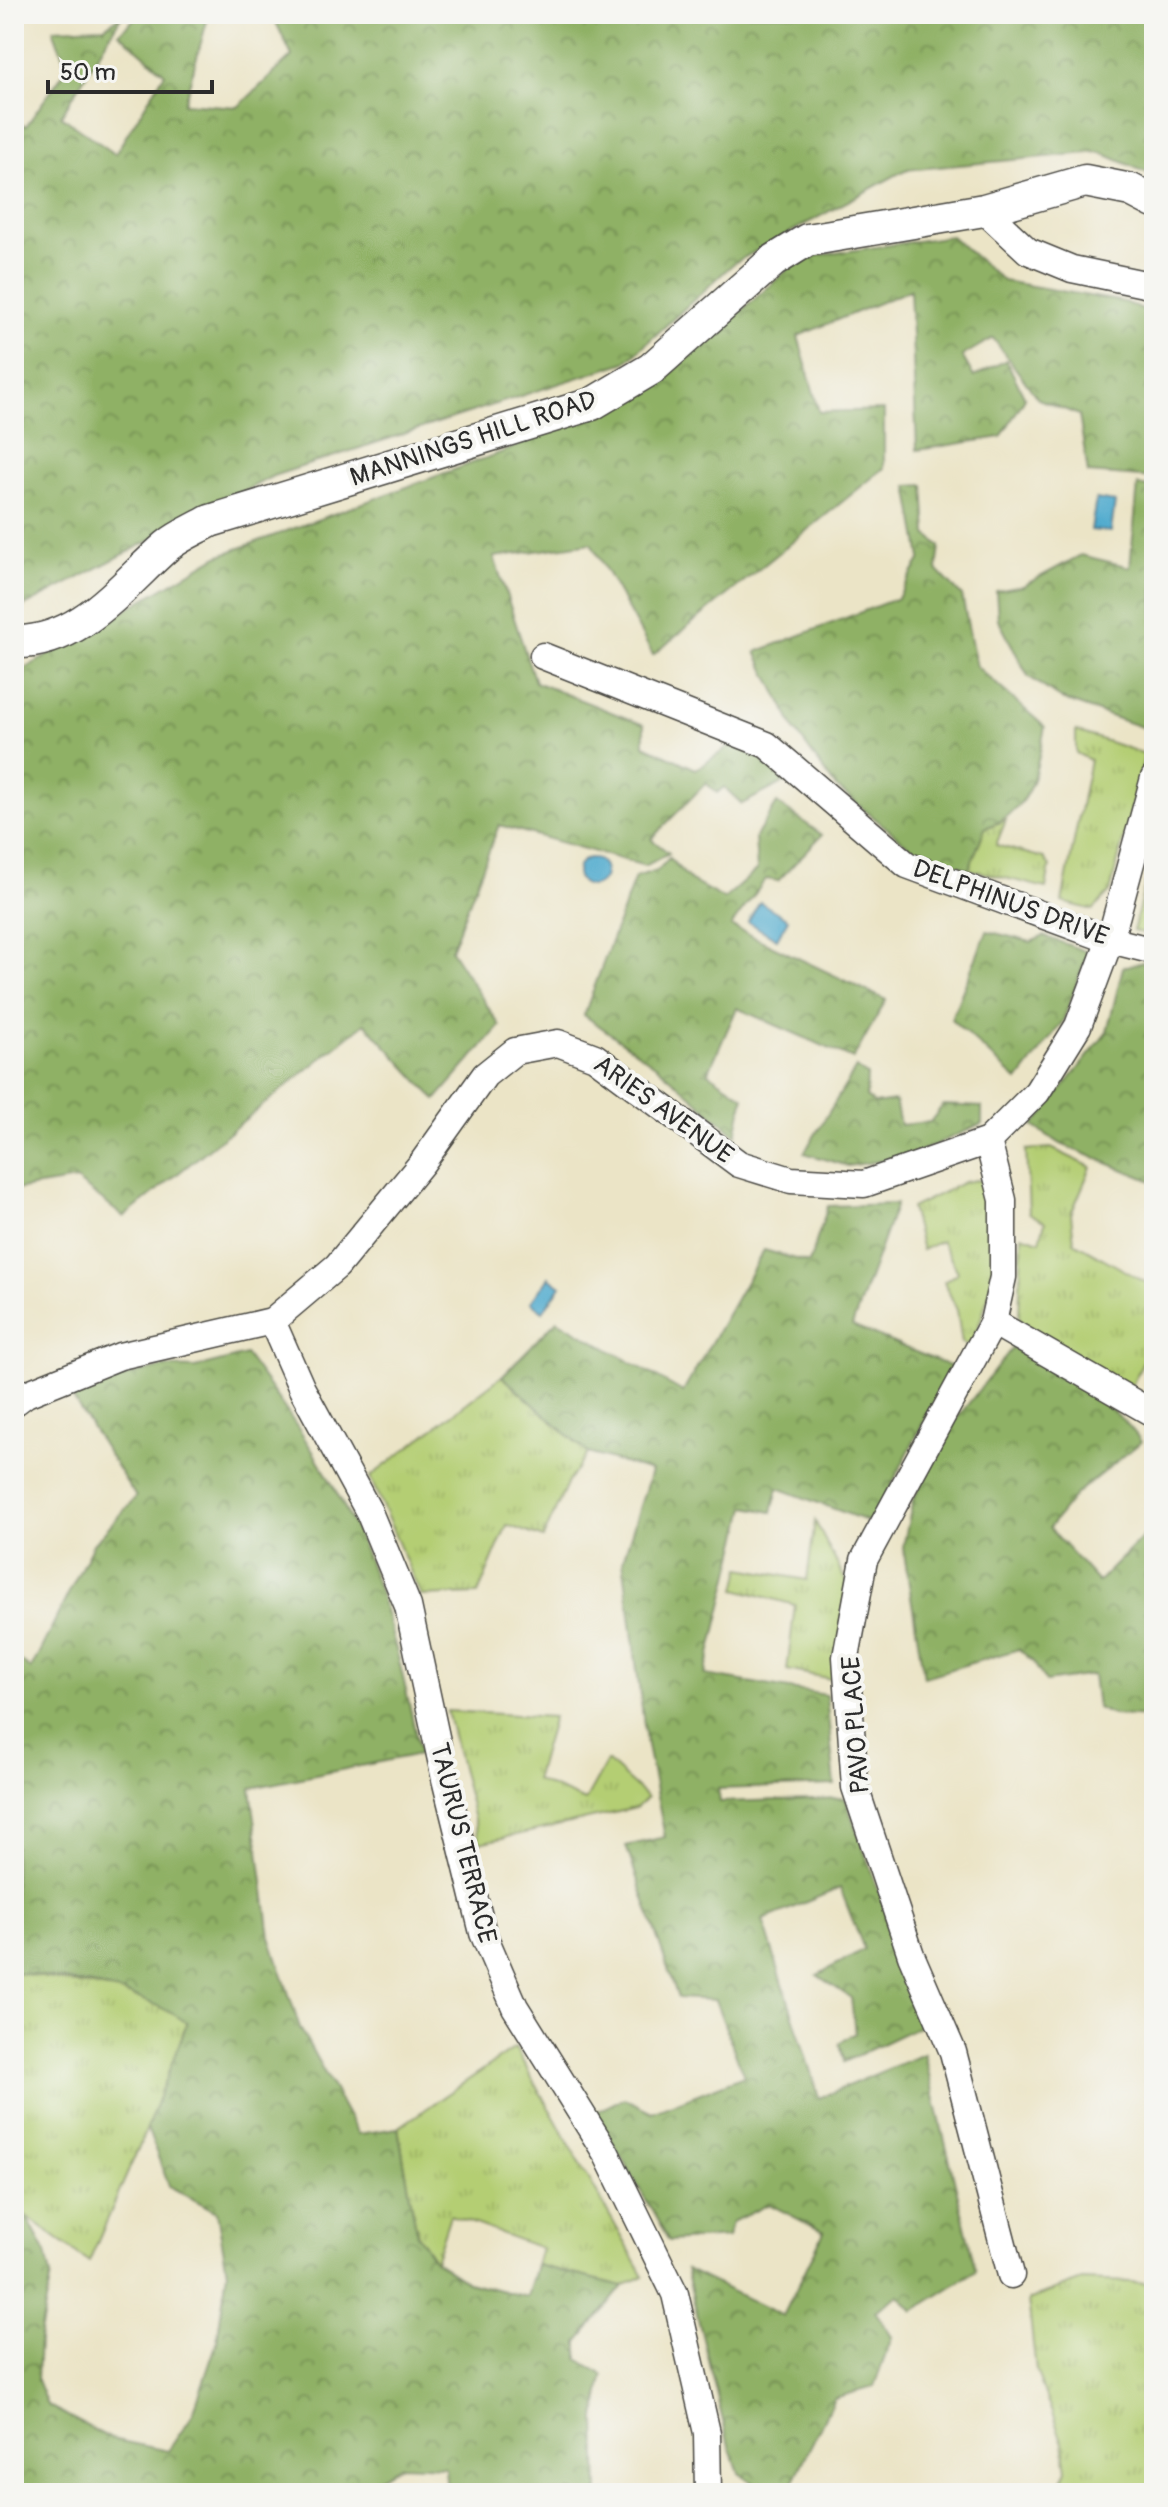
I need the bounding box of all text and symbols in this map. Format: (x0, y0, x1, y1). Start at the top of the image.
scale bar (48, 44, 212, 94)
text: 50 m (60, 58, 116, 87)
street label: MANNINGS HILL ROAD (346, 384, 601, 494)
street label: DELPHINUS DRIVE (908, 853, 1113, 953)
street label: ARIES AVENUE (587, 1048, 740, 1171)
street label: PAVO PLACE (835, 1655, 877, 1795)
street label: TAURUS TERRACE (423, 1740, 503, 1947)

